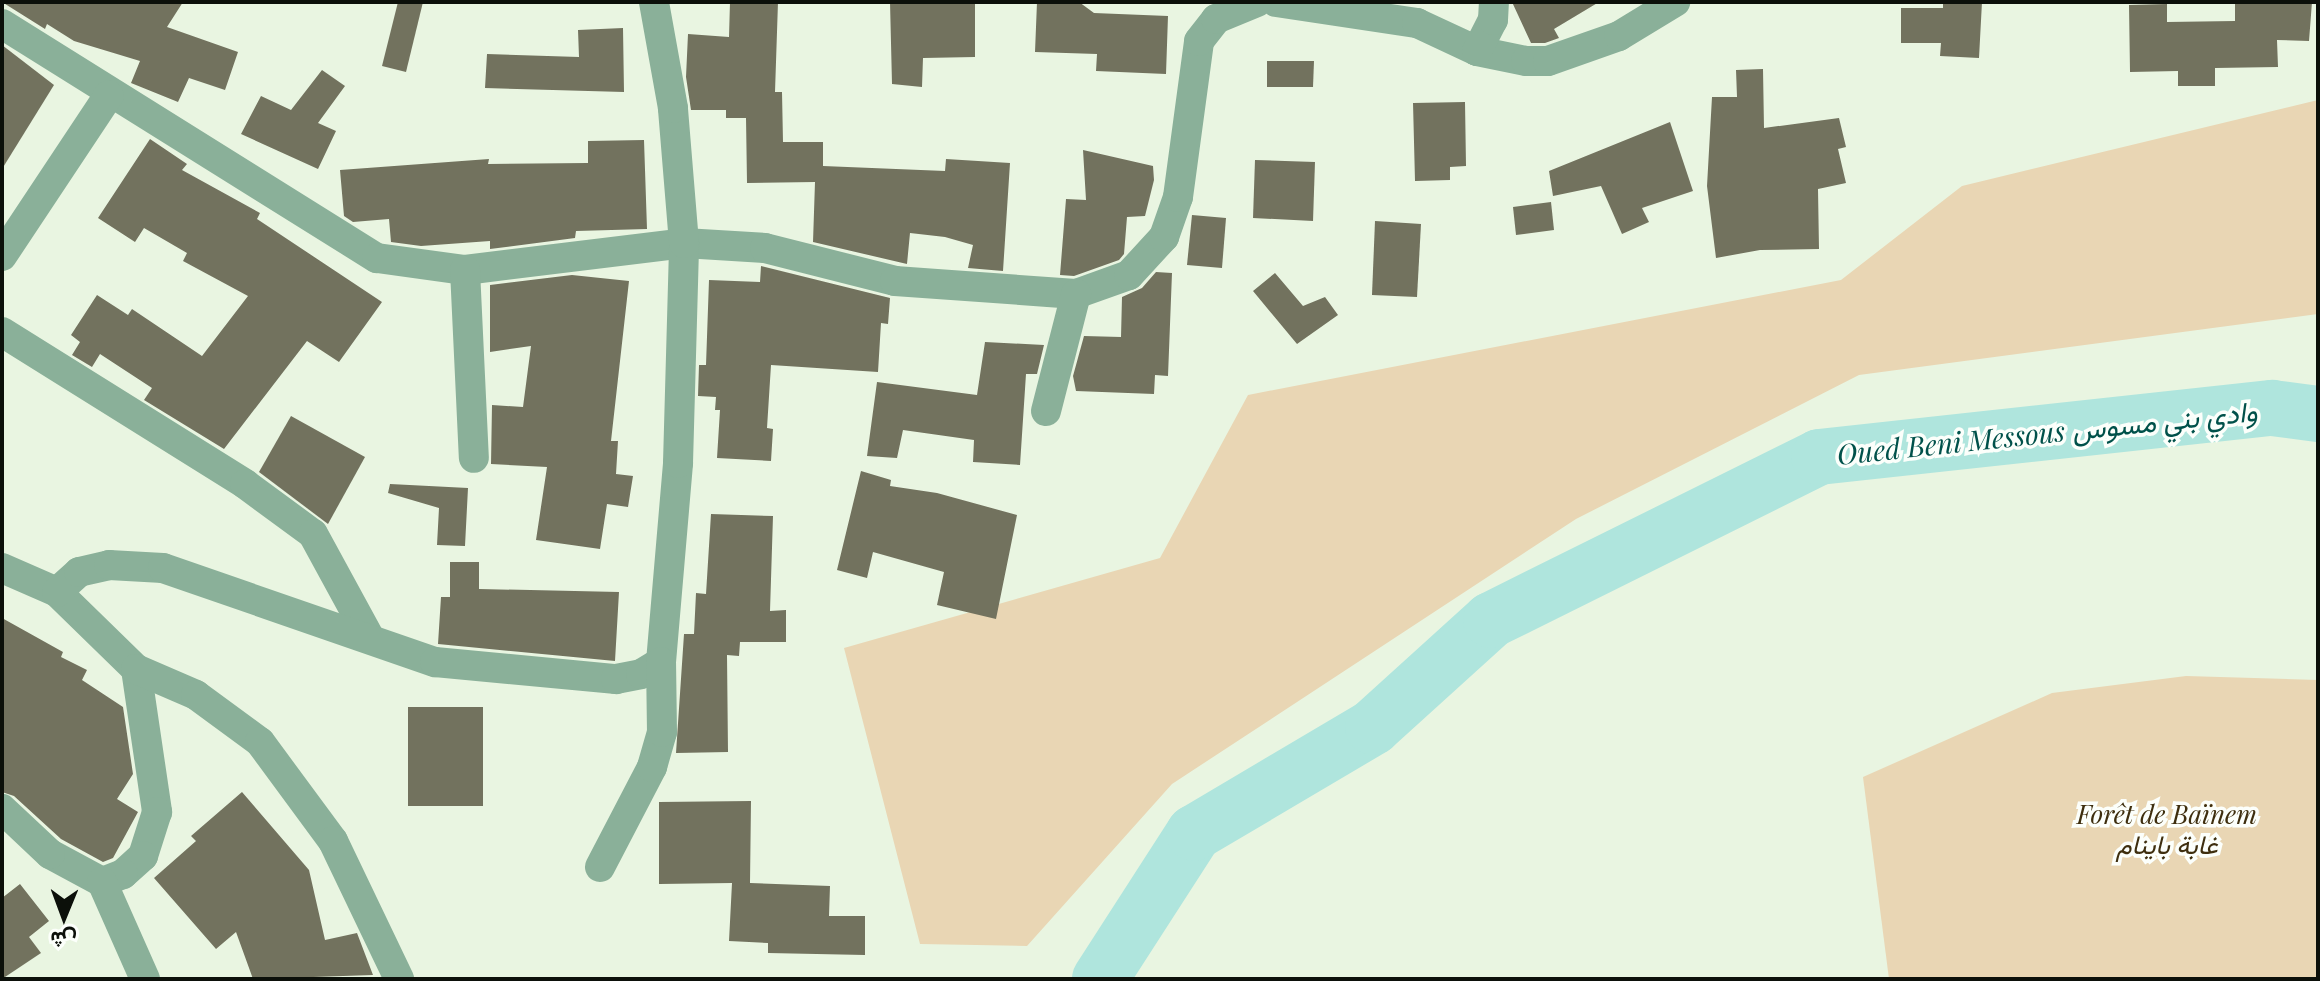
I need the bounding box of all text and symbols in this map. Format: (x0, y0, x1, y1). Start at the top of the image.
water label: Oued Beni Messous وادي بني مسوس (1835, 393, 2259, 471)
park label: Forêt de Baïnem غابة باينام (2077, 798, 2257, 860)
north arrow (24, 877, 104, 957)
text: ش (50, 926, 77, 956)

